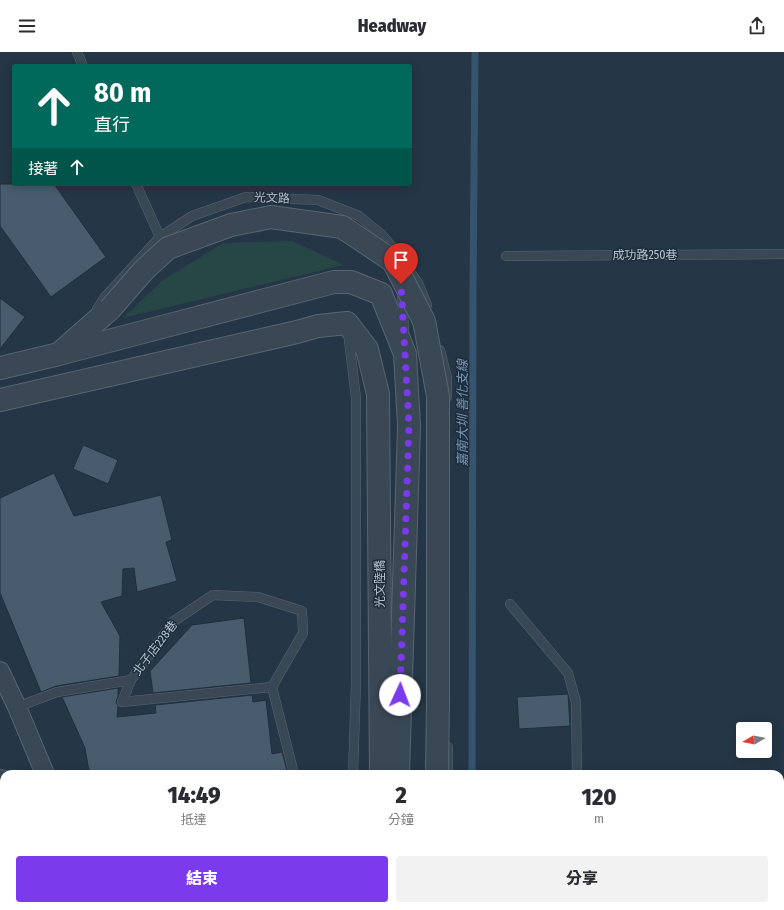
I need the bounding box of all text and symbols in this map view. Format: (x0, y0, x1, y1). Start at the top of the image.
icon: menu (16, 15, 38, 37)
text: Headway (358, 15, 426, 37)
icon: share (746, 15, 768, 37)
text: 80 m (94, 76, 151, 109)
icon: ahead (28, 80, 80, 132)
text: 直行 (94, 114, 130, 136)
icon: ahead (66, 156, 88, 178)
text: 接著 (28, 160, 58, 178)
street label: 光文路 (254, 190, 290, 206)
pin (384, 243, 418, 284)
street label: 成功路250巷 (612, 248, 678, 262)
icon: arrive (390, 249, 412, 271)
water label: 嘉南大圳 善化支線 (455, 358, 470, 467)
street label: 光文陸橋 (373, 560, 387, 608)
street label: 北子店228巷 (130, 618, 180, 678)
position arrow (379, 674, 421, 716)
north arrow (736, 722, 772, 758)
map controls (736, 722, 772, 758)
text: 14:49 (167, 781, 221, 809)
text: 2 (395, 781, 407, 809)
text: 120 (582, 783, 617, 811)
text: m (594, 811, 604, 826)
text: 抵達 (181, 812, 207, 827)
text: 分鐘 (388, 812, 414, 827)
button: 結束 (16, 856, 388, 902)
button: 分享 (396, 856, 768, 902)

